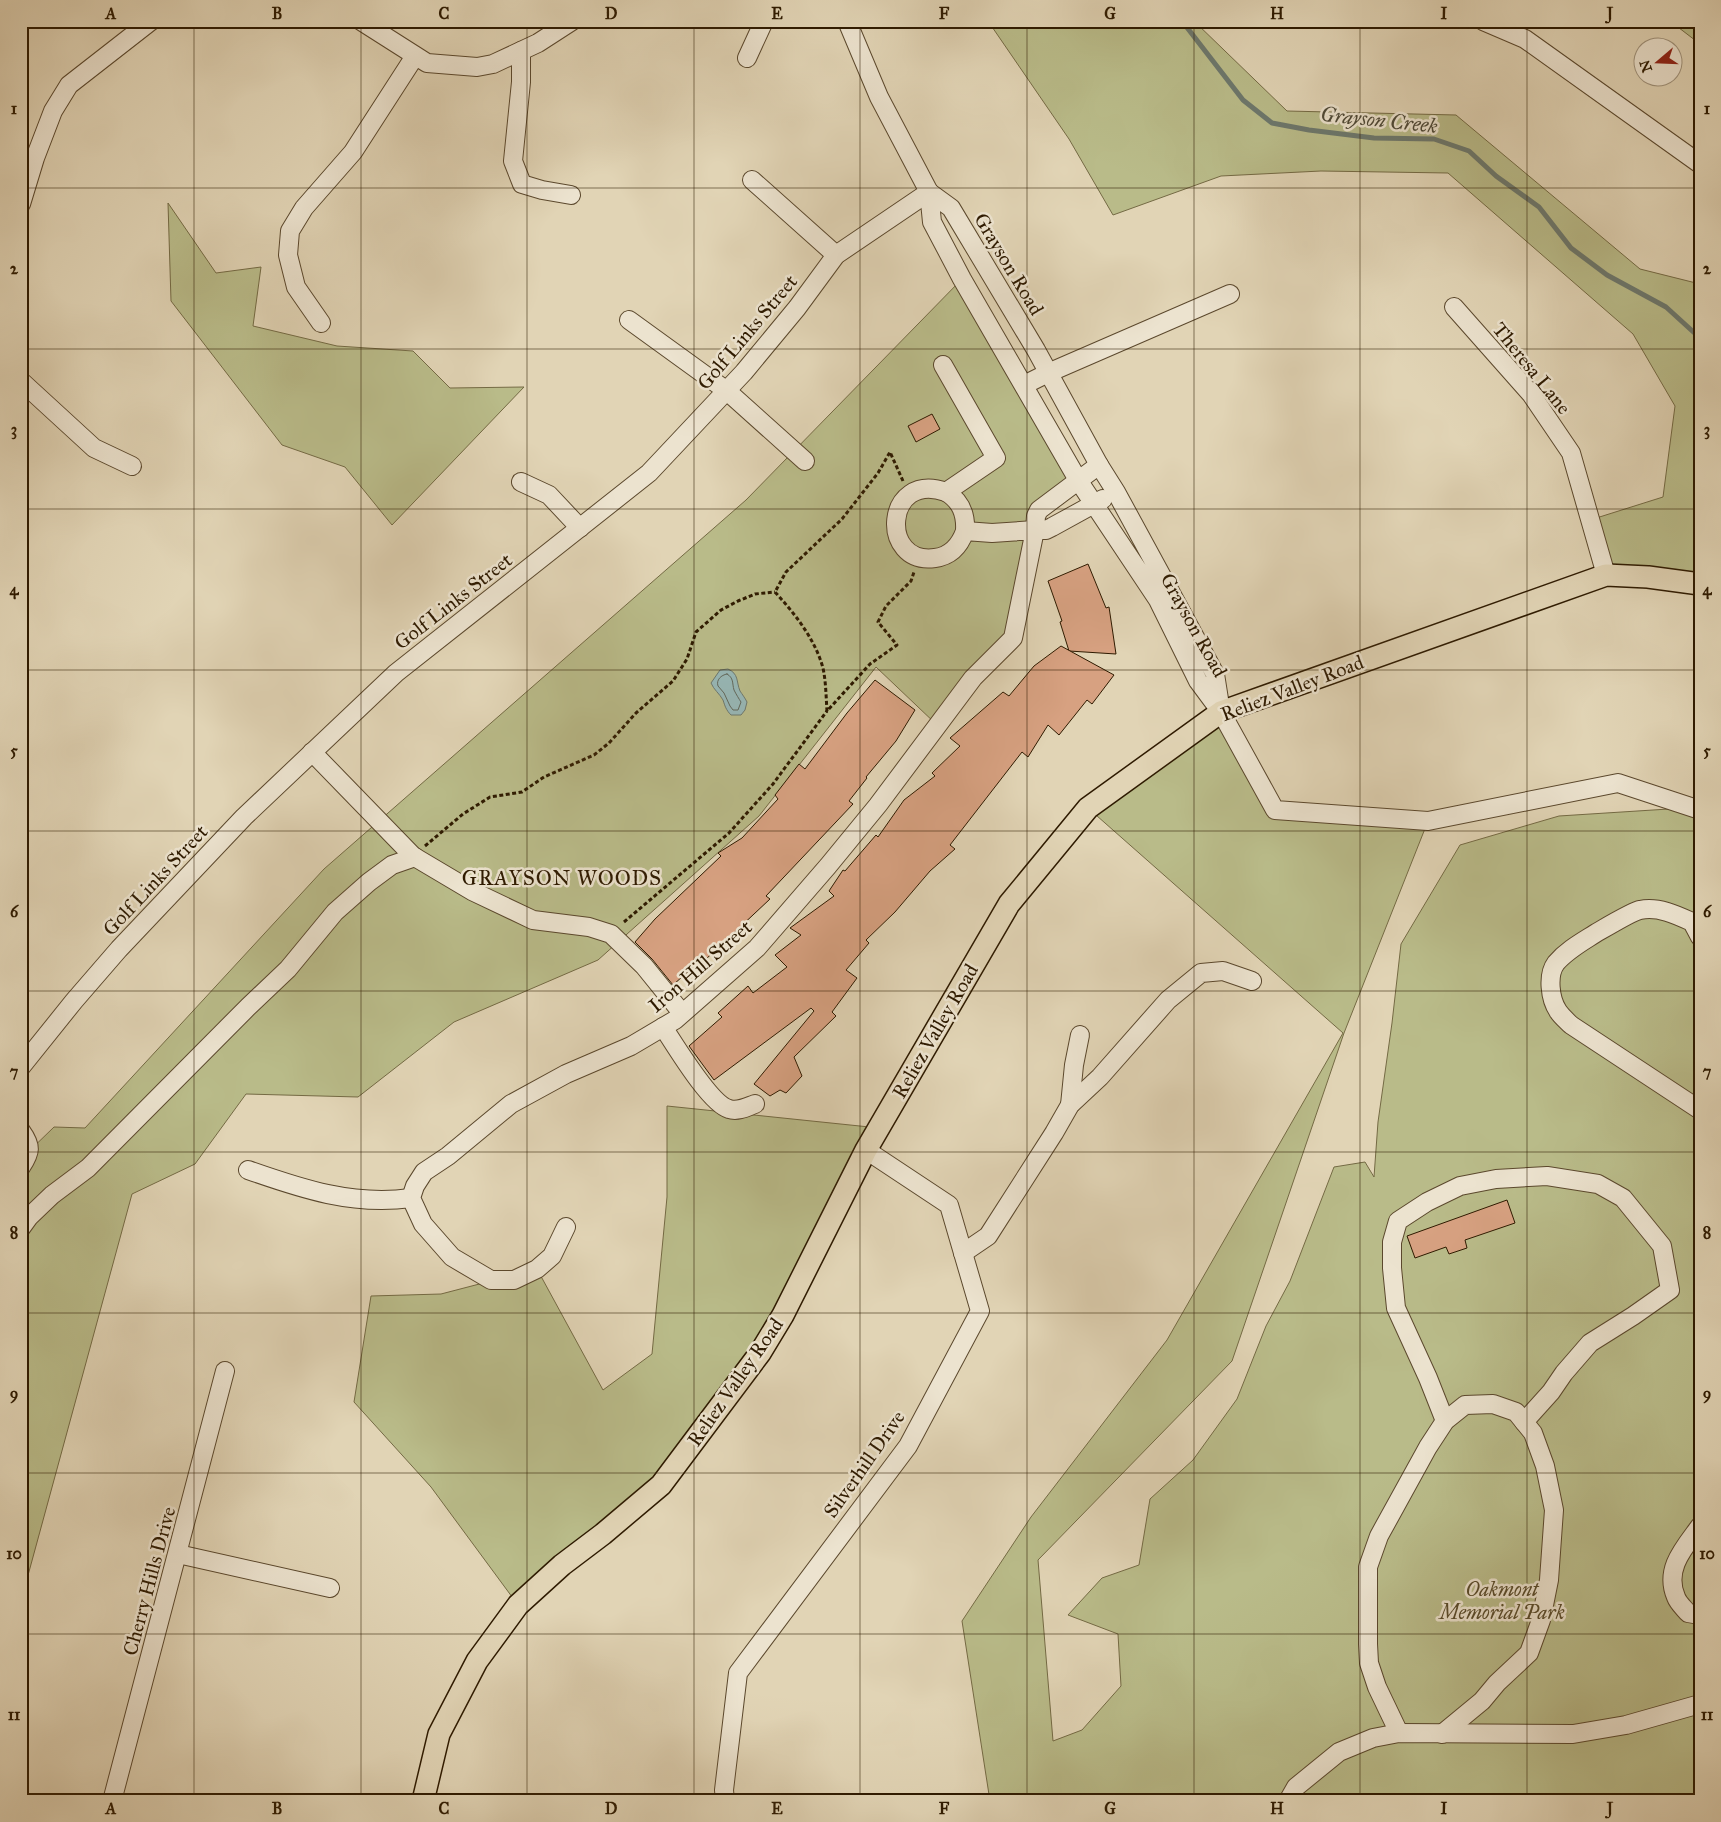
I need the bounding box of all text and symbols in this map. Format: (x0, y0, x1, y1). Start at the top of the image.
text: A (105, 4, 117, 23)
text: B (272, 4, 282, 23)
text: C (439, 4, 450, 23)
text: D (605, 4, 618, 23)
text: E (771, 4, 783, 23)
text: F (939, 4, 950, 23)
text: G (1104, 4, 1116, 23)
text: H (1270, 4, 1284, 23)
text: I (1441, 4, 1448, 23)
text: J (1605, 4, 1614, 24)
north arrow (1634, 38, 1684, 88)
text: N (1636, 58, 1656, 74)
text: 1 (11, 99, 18, 118)
text: 1 (1704, 99, 1711, 118)
water label: Grayson Creek (1319, 101, 1440, 139)
street label: Grayson Road (969, 209, 1049, 319)
text: 2 (10, 259, 19, 278)
text: 2 (1703, 259, 1712, 278)
street label: Golf Links Street (692, 270, 802, 394)
street label: Theresa Lane (1488, 317, 1576, 419)
text: 3 (11, 420, 17, 440)
text: 3 (1704, 420, 1710, 440)
street label: Golf Links Street (389, 548, 517, 654)
street label: Grayson Road (1156, 569, 1232, 681)
text: 4 (10, 580, 20, 600)
text: 4 (1703, 580, 1713, 600)
street label: Reliez Valley Road (1217, 650, 1367, 726)
text: 5 (10, 741, 18, 760)
text: 5 (1703, 741, 1711, 760)
street label: Golf Links Street (97, 820, 213, 940)
district label: GRAYSON WOODS (462, 865, 662, 891)
text: 6 (10, 902, 19, 921)
text: 6 (1703, 902, 1712, 921)
street label: Iron Hill Street (643, 915, 757, 1017)
street label: Reliez Valley Road (887, 960, 983, 1102)
text: 7 (10, 1062, 19, 1081)
text: 7 (1703, 1062, 1712, 1081)
text: 8 (10, 1223, 18, 1242)
text: 8 (1703, 1223, 1711, 1242)
street label: Reliez Valley Road (682, 1313, 788, 1451)
text: 9 (10, 1384, 18, 1404)
text: 9 (1703, 1384, 1711, 1404)
street label: Silverhill Drive (818, 1406, 910, 1522)
street label: Cherry Hills Drive (118, 1504, 180, 1658)
text: 10 (6, 1544, 22, 1563)
text: 10 (1699, 1544, 1715, 1563)
park label: Oakmont Memorial Park (1437, 1577, 1565, 1624)
text: 11 (8, 1705, 21, 1724)
text: 11 (1701, 1705, 1714, 1724)
text: A (105, 1799, 117, 1818)
text: B (272, 1799, 282, 1818)
text: C (439, 1799, 450, 1818)
text: D (605, 1799, 618, 1818)
text: E (771, 1799, 783, 1818)
text: F (939, 1799, 950, 1818)
text: G (1104, 1799, 1116, 1818)
text: H (1270, 1799, 1284, 1818)
text: I (1441, 1799, 1448, 1818)
text: J (1605, 1799, 1614, 1819)

